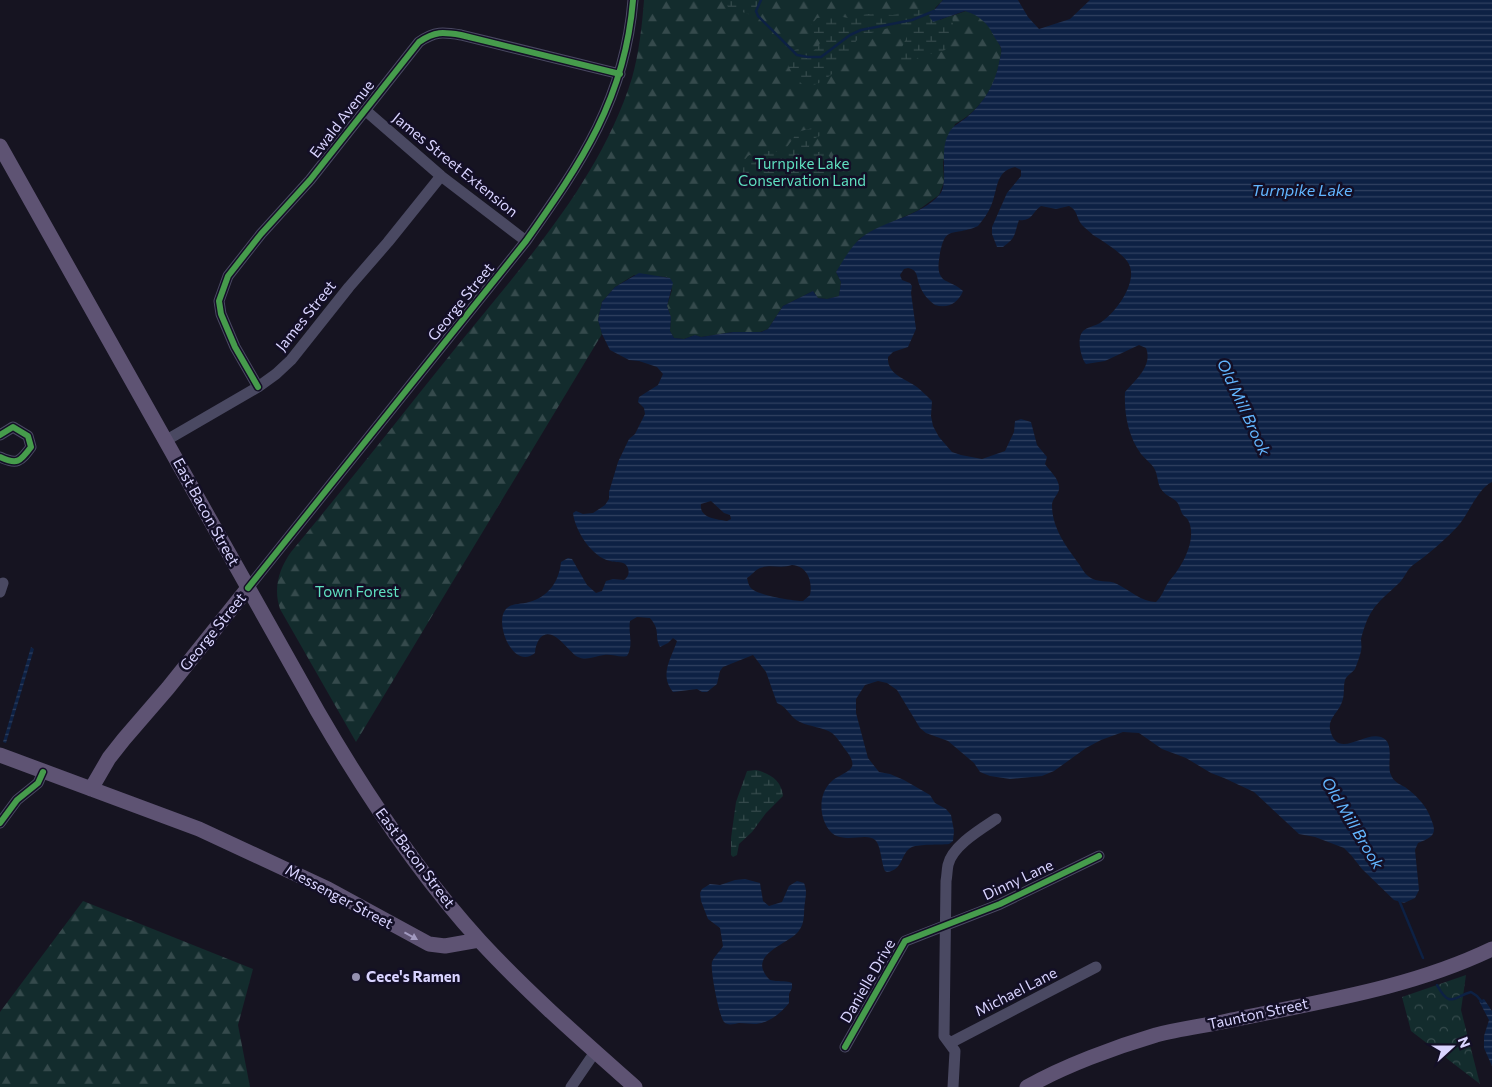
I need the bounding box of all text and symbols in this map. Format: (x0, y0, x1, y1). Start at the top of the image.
street label: Ewald Avenue (305, 76, 377, 161)
street label: James Street Extension (389, 108, 522, 220)
park label: Turnpike Lake Conservation Land (738, 154, 866, 189)
water label: Turnpike Lake (1251, 180, 1353, 199)
street label: George Street (423, 259, 497, 344)
street label: James Street (271, 277, 339, 354)
water label: Old Mill Brook (1214, 356, 1275, 458)
street label: East Bacon Street (170, 455, 244, 568)
park label: Town Forest (315, 582, 399, 600)
street label: George Street (175, 589, 249, 674)
water label: Old Mill Brook (1318, 773, 1389, 873)
street label: East Bacon Street (372, 804, 459, 911)
street label: Dinny Lane (980, 855, 1056, 903)
street label: Messenger Street (282, 860, 396, 932)
one-way arrow (405, 931, 418, 940)
street label: Danielle Drive (836, 935, 898, 1026)
street label: Michael Lane (972, 963, 1060, 1019)
place label: Cece's Ramen (366, 967, 460, 985)
marker: Cece's Ramen (350, 971, 362, 983)
street label: Taunton Street (1206, 994, 1310, 1032)
north arrow (1427, 1022, 1477, 1072)
text: N (1455, 1034, 1474, 1050)

